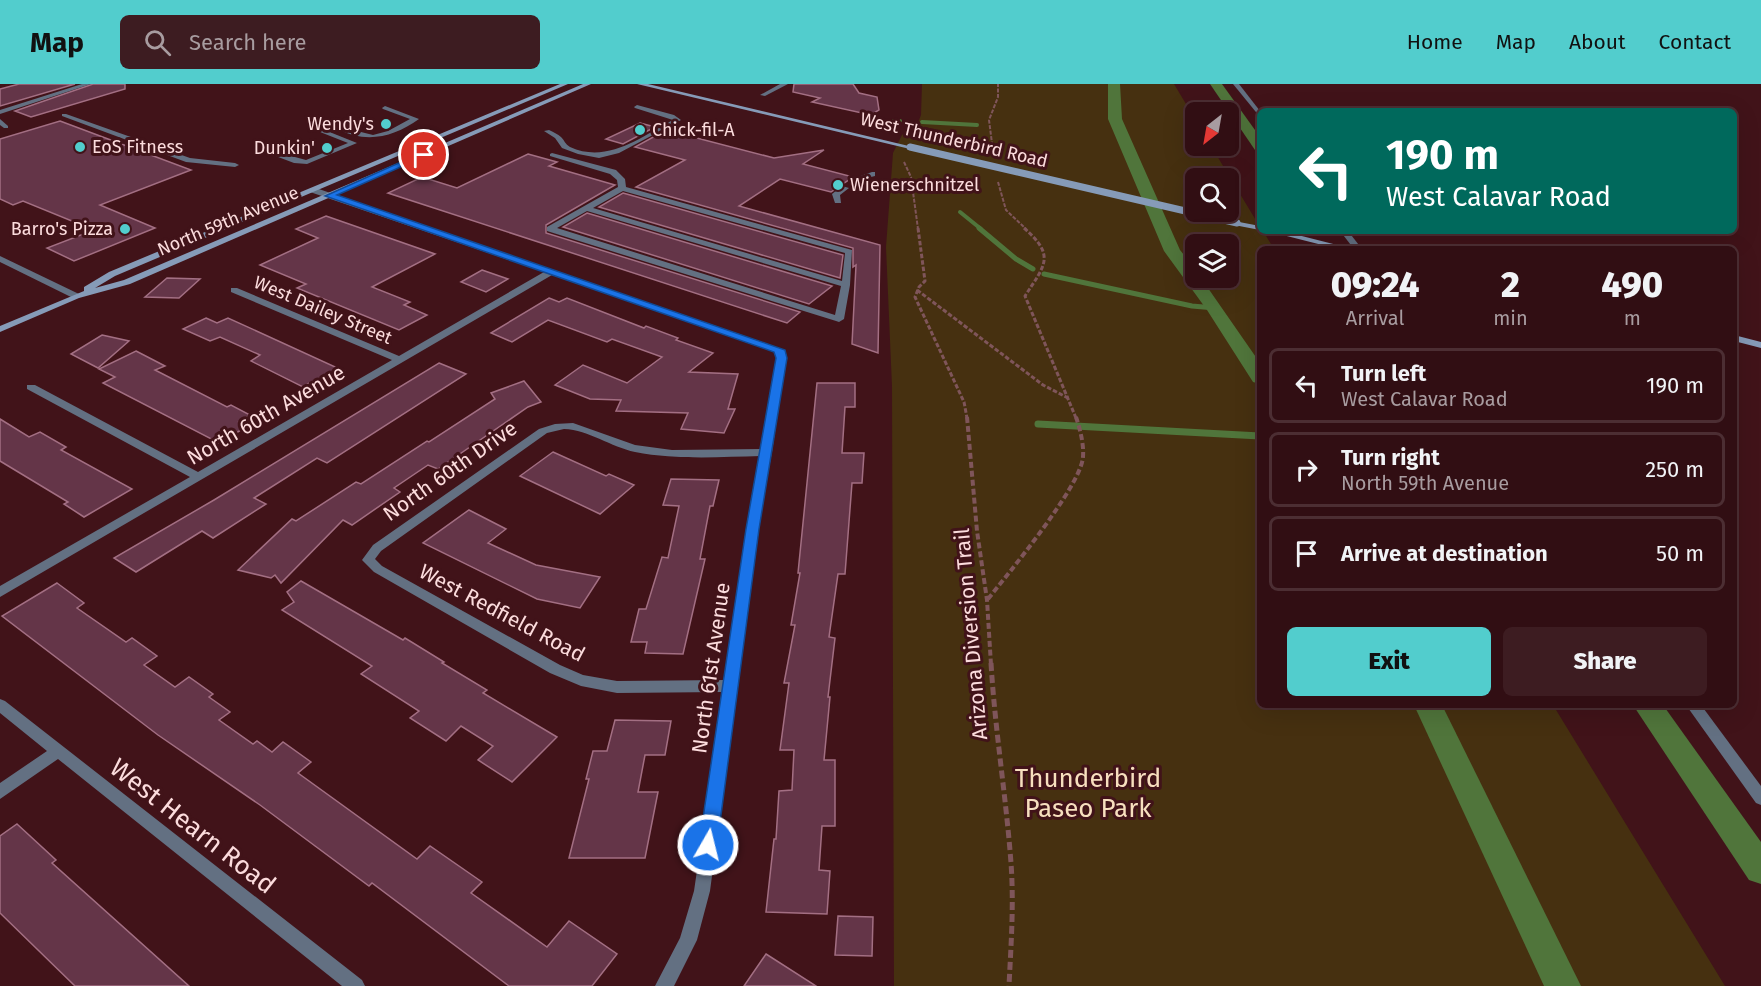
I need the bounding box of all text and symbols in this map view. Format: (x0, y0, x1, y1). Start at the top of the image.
search box (120, 15, 540, 69)
text: Map (30, 26, 84, 59)
icon: search (141, 26, 174, 59)
text: Search here (189, 29, 307, 56)
text: Home (1407, 29, 1463, 55)
text: Map (1496, 29, 1536, 55)
text: About (1569, 29, 1626, 55)
text: Contact (1659, 29, 1731, 55)
north arrow (1185, 102, 1239, 156)
map controls (1185, 102, 1239, 288)
street label: West Thunderbird Road (858, 108, 1050, 172)
place label: Wendy's (307, 113, 374, 135)
marker: Wendy's (379, 117, 393, 131)
place label: Chick-fil-A (652, 119, 735, 141)
marker: Chick-fil-A (633, 123, 647, 137)
pin (398, 129, 449, 180)
text: 190 m (1386, 130, 1499, 180)
icon: left (1287, 132, 1365, 210)
place label: EoS Fitness (92, 136, 183, 158)
place label: Dunkin' (254, 137, 315, 159)
icon: arrive (407, 138, 440, 171)
marker: EoS Fitness (73, 140, 87, 154)
marker: Dunkin' (320, 141, 334, 155)
button: search (1185, 168, 1239, 222)
place label: Wienerschnitzel (850, 174, 979, 196)
marker: Wienerschnitzel (831, 178, 845, 192)
street label: North 59th Avenue (154, 181, 302, 261)
text: West Calavar Road (1386, 181, 1611, 213)
place label: Barro's Pizza (11, 218, 113, 240)
marker: Barro's Pizza (118, 222, 132, 236)
button: layers (1185, 234, 1239, 288)
text: 09:24 (1331, 263, 1419, 307)
text: 2 (1501, 263, 1520, 307)
text: 490 (1601, 263, 1663, 307)
street label: West Dailey Street (251, 271, 396, 349)
text: Arrival (1346, 306, 1404, 330)
text: min (1493, 306, 1528, 330)
text: m (1624, 306, 1641, 330)
street label: North 60th Avenue (182, 359, 350, 471)
text: Turn left (1341, 360, 1426, 387)
icon: left (1290, 369, 1323, 402)
text: 190 m (1646, 372, 1704, 399)
text: West Calavar Road (1341, 387, 1508, 411)
street label: North 60th Drive (378, 415, 522, 527)
text: Turn right (1341, 444, 1440, 471)
icon: right (1290, 453, 1323, 486)
text: 250 m (1645, 456, 1704, 483)
text: North 59th Avenue (1341, 471, 1509, 495)
street label: Arizona Diversion Trail (949, 527, 993, 741)
icon: arrive (1290, 537, 1323, 570)
text: Arrive at destination (1341, 540, 1548, 567)
text: 50 m (1656, 540, 1704, 567)
street label: West Redfield Road (415, 558, 589, 668)
street label: North 61st Avenue (686, 581, 736, 755)
button: Exit (1287, 627, 1491, 696)
button: Share (1503, 627, 1707, 696)
street label: West Hearn Road (104, 752, 282, 901)
park label: Thunderbird Paseo Park (1015, 763, 1161, 824)
position arrow (676, 813, 740, 877)

